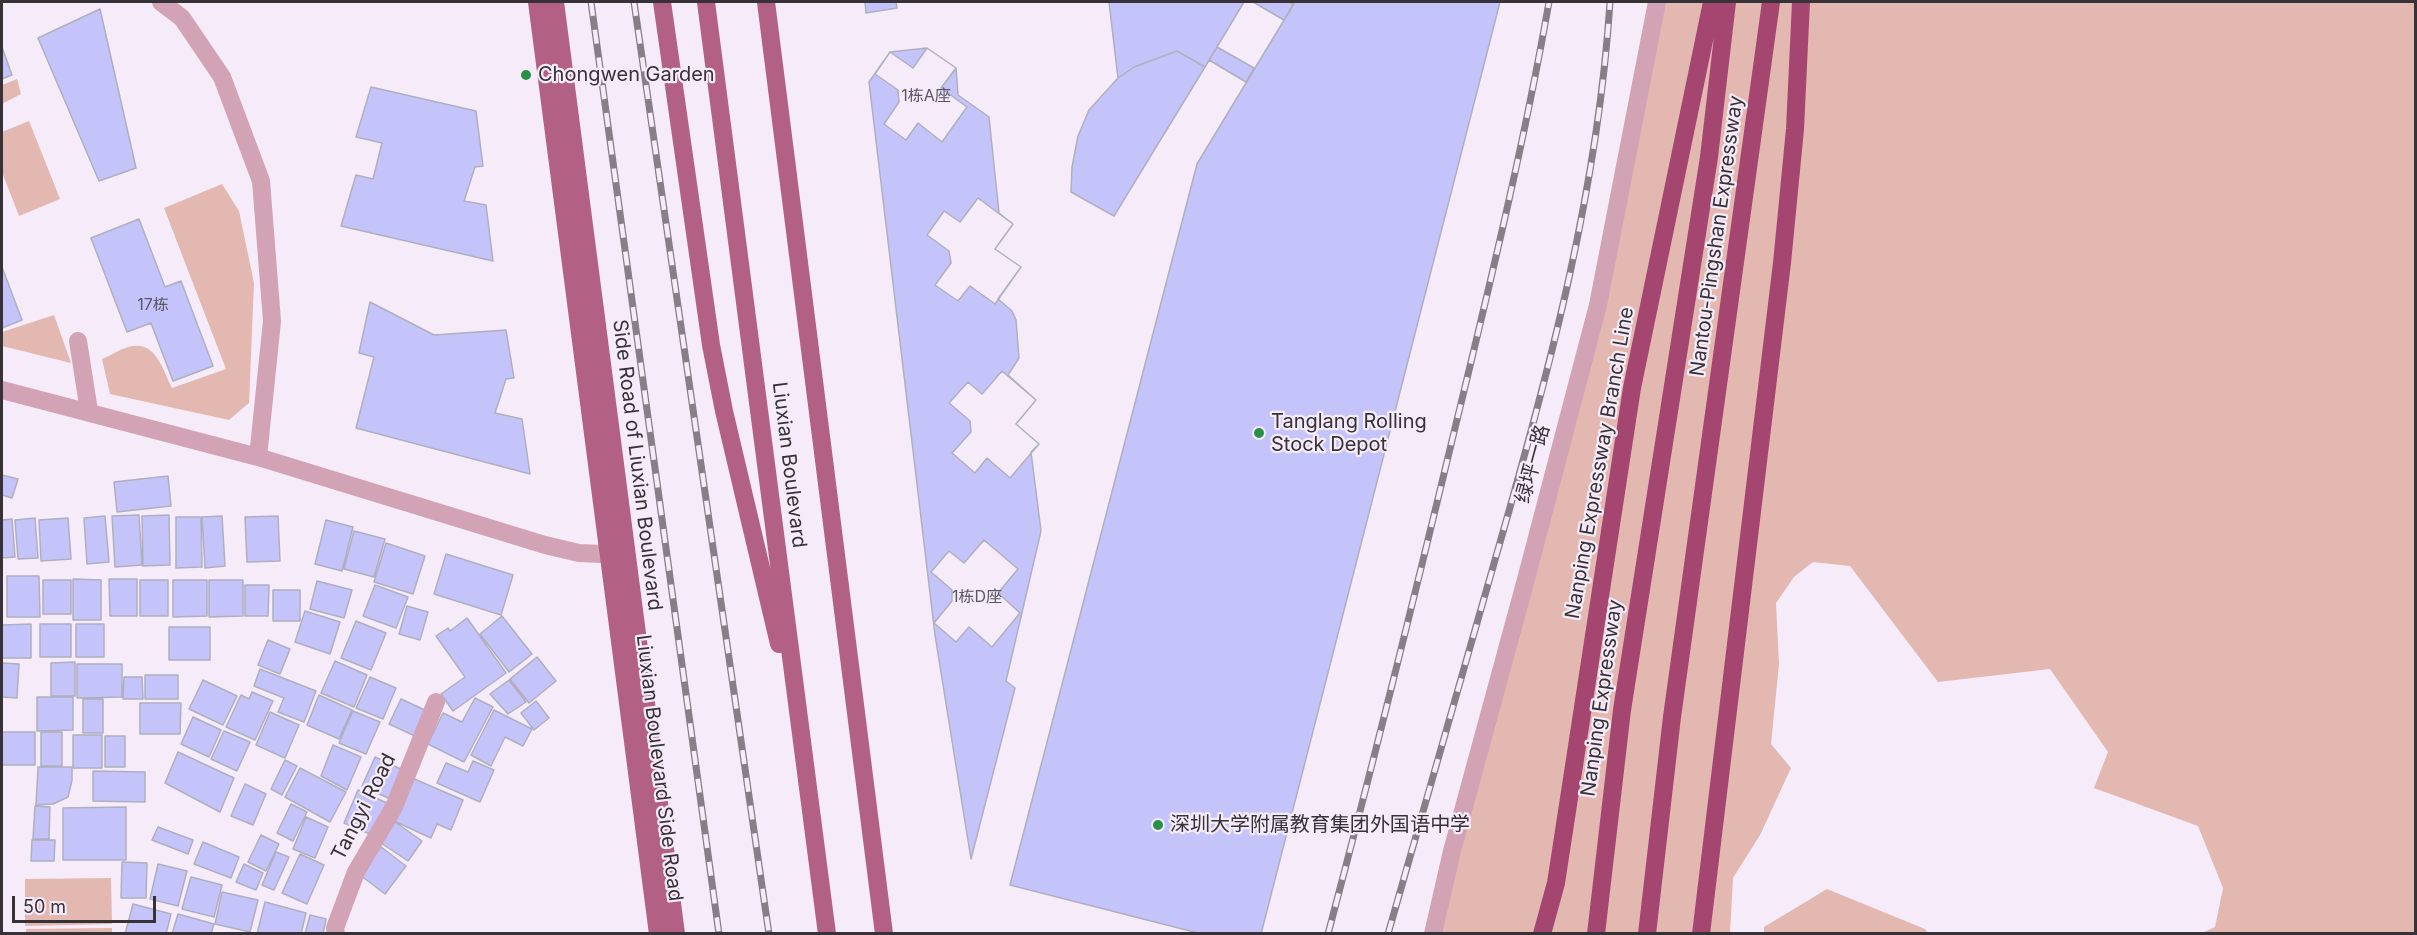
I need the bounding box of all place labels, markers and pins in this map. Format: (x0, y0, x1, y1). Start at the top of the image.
place label: Chongwen Garden (538, 63, 715, 87)
marker: Chongwen Garden (519, 68, 533, 82)
place label: Tanglang Rolling Stock Depot (1271, 410, 1427, 457)
marker: Tanglang Rolling Stock Depot (1252, 426, 1266, 440)
place label: 深圳大学附属教育集团外国语中学 (1170, 813, 1470, 837)
marker: 深圳大学附属教育集团外国语中学 (1151, 818, 1165, 832)

